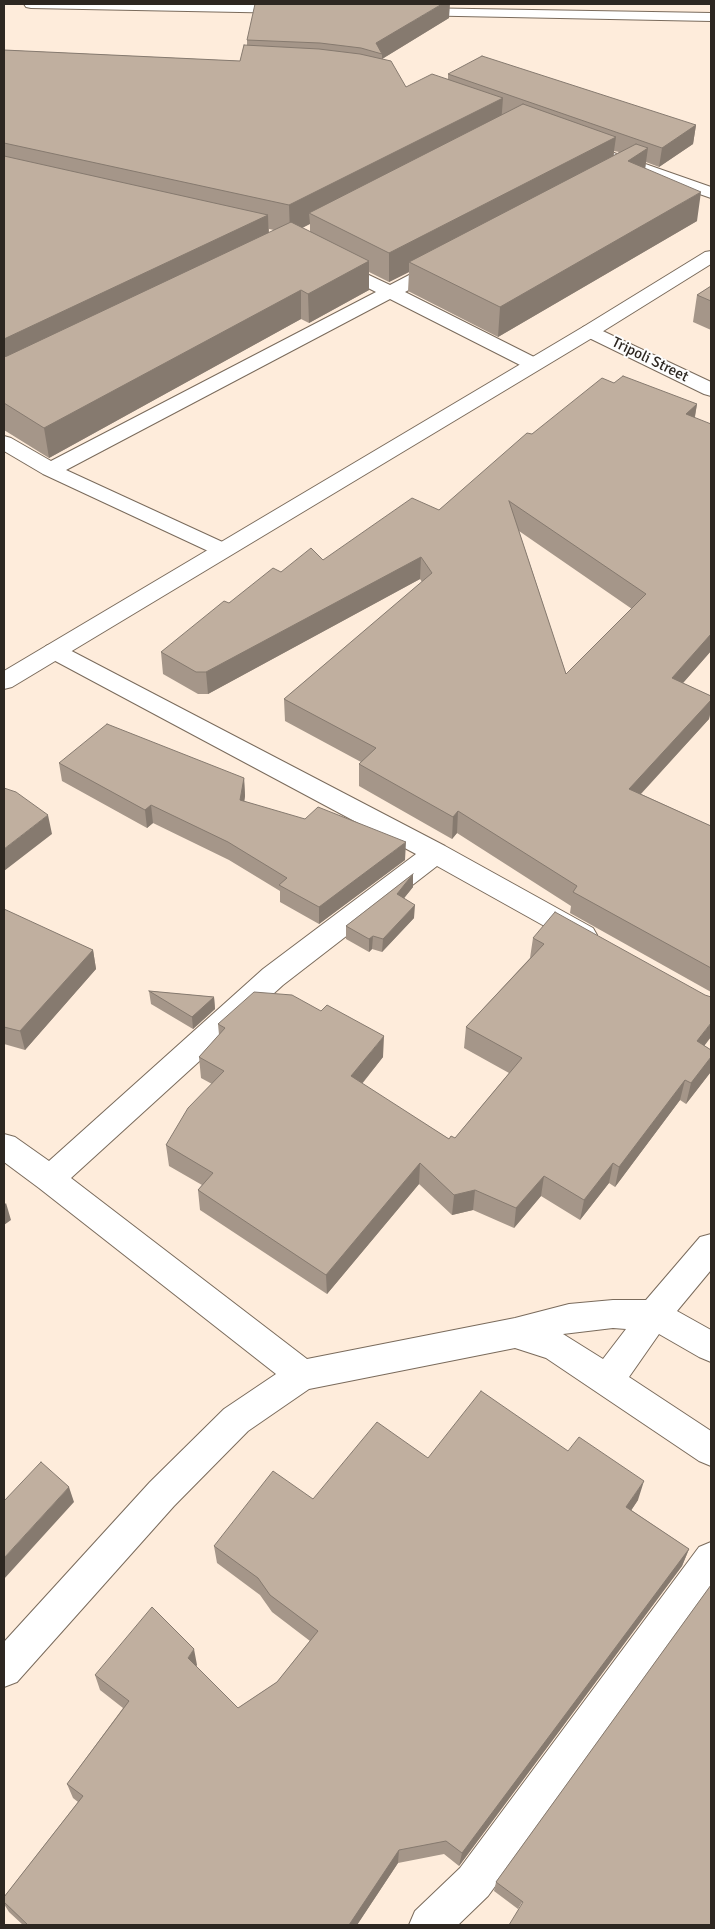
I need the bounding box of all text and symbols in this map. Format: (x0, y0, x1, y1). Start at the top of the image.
street label: Tripoli Street (609, 334, 691, 386)

